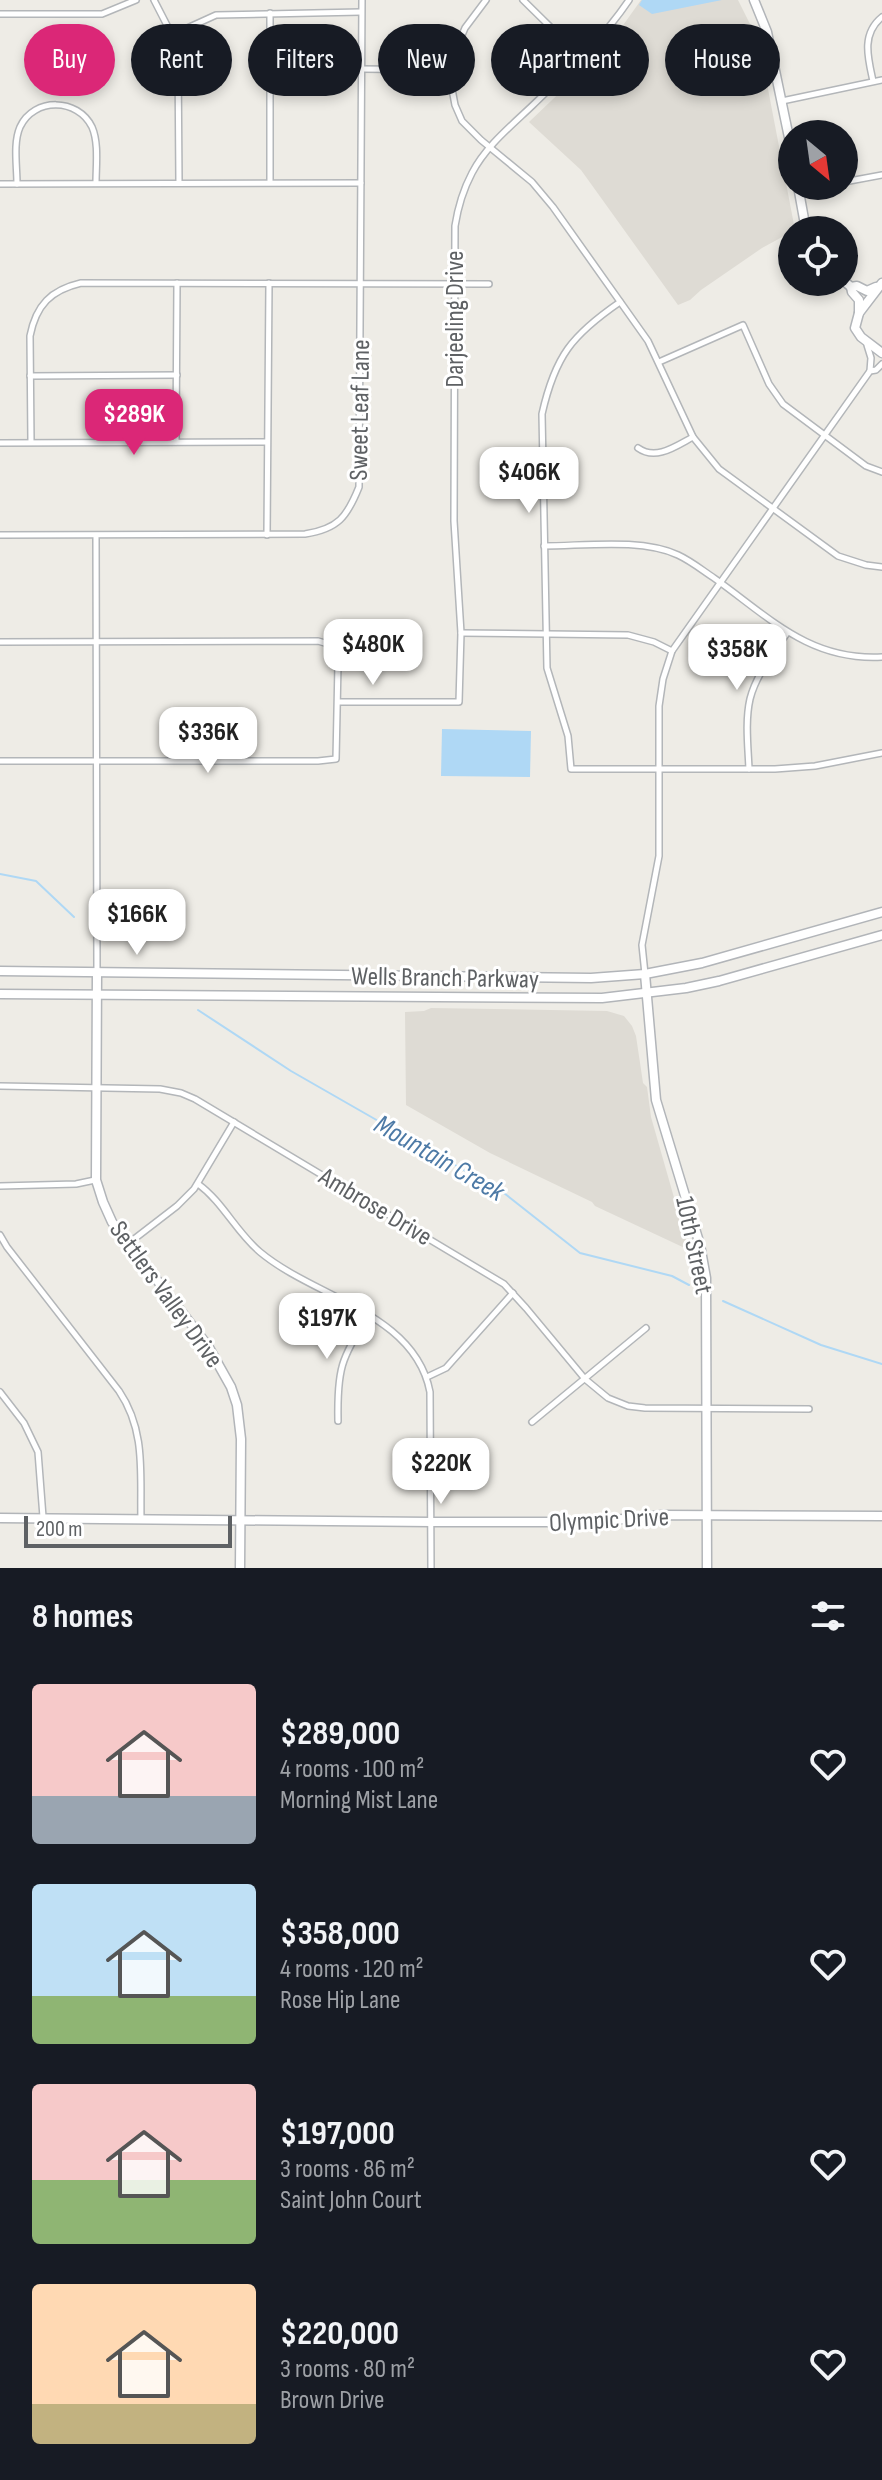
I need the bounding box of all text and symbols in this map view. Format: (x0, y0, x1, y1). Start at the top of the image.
chip: Buy (24, 24, 115, 96)
chip: Rent (131, 24, 232, 96)
chip: Filters (248, 24, 362, 96)
chip: New (378, 24, 475, 96)
chip: Apartment (491, 24, 649, 96)
chip: House (665, 24, 780, 96)
north arrow (778, 120, 858, 200)
map controls (778, 120, 858, 296)
button: locate (778, 216, 858, 296)
street label: Darjeeling Drive (440, 251, 471, 387)
street label: Sweet Leaf Lane (344, 339, 377, 481)
pin: $289K (78, 389, 190, 457)
text: $289K (103, 399, 165, 430)
pin: $406K (473, 447, 585, 515)
text: $406K (498, 457, 560, 488)
pin: $480K (317, 619, 429, 687)
pin: $358K (681, 624, 793, 692)
text: $480K (342, 629, 404, 660)
text: $358K (706, 634, 768, 665)
pin: $336K (152, 707, 264, 775)
text: $336K (177, 717, 239, 748)
pin: $166K (81, 889, 193, 957)
text: $166K (107, 899, 167, 930)
street label: Wells Branch Parkway (351, 961, 539, 996)
water label: Mountain Creek (368, 1108, 511, 1210)
street label: Ambrose Drive (312, 1161, 437, 1253)
street label: 10th Street (668, 1194, 719, 1297)
street label: Settlers Valley Drive (102, 1216, 229, 1374)
pin: $197K (271, 1293, 383, 1361)
text: $197K (297, 1303, 357, 1334)
pin: $220K (385, 1438, 497, 1506)
text: $220K (410, 1448, 472, 1479)
street label: Olympic Drive (548, 1502, 670, 1539)
scale bar (24, 1512, 232, 1548)
text: 200 m (36, 1516, 82, 1543)
icon: filters (806, 1594, 850, 1638)
text: 8 homes (32, 1596, 133, 1637)
text: $289,000 (280, 1713, 400, 1754)
icon: home (96, 1716, 192, 1812)
icon: heart (806, 1742, 850, 1786)
text: 4 rooms · 100 m² (280, 1754, 424, 1785)
text: Morning Mist Lane (280, 1785, 438, 1816)
text: $358,000 (280, 1913, 400, 1954)
icon: home (96, 1916, 192, 2012)
icon: heart (806, 1942, 850, 1986)
text: 4 rooms · 120 m² (280, 1954, 424, 1985)
text: Rose Hip Lane (280, 1985, 401, 2016)
text: $197,000 (280, 2113, 395, 2154)
icon: home (96, 2116, 192, 2212)
icon: heart (806, 2142, 850, 2186)
text: 3 rooms · 86 m² (280, 2154, 415, 2185)
text: Saint John Court (280, 2185, 422, 2216)
text: $220,000 (280, 2313, 399, 2354)
icon: home (96, 2316, 192, 2412)
icon: heart (806, 2342, 850, 2386)
text: 3 rooms · 80 m² (280, 2354, 415, 2385)
text: Brown Drive (280, 2385, 385, 2416)

